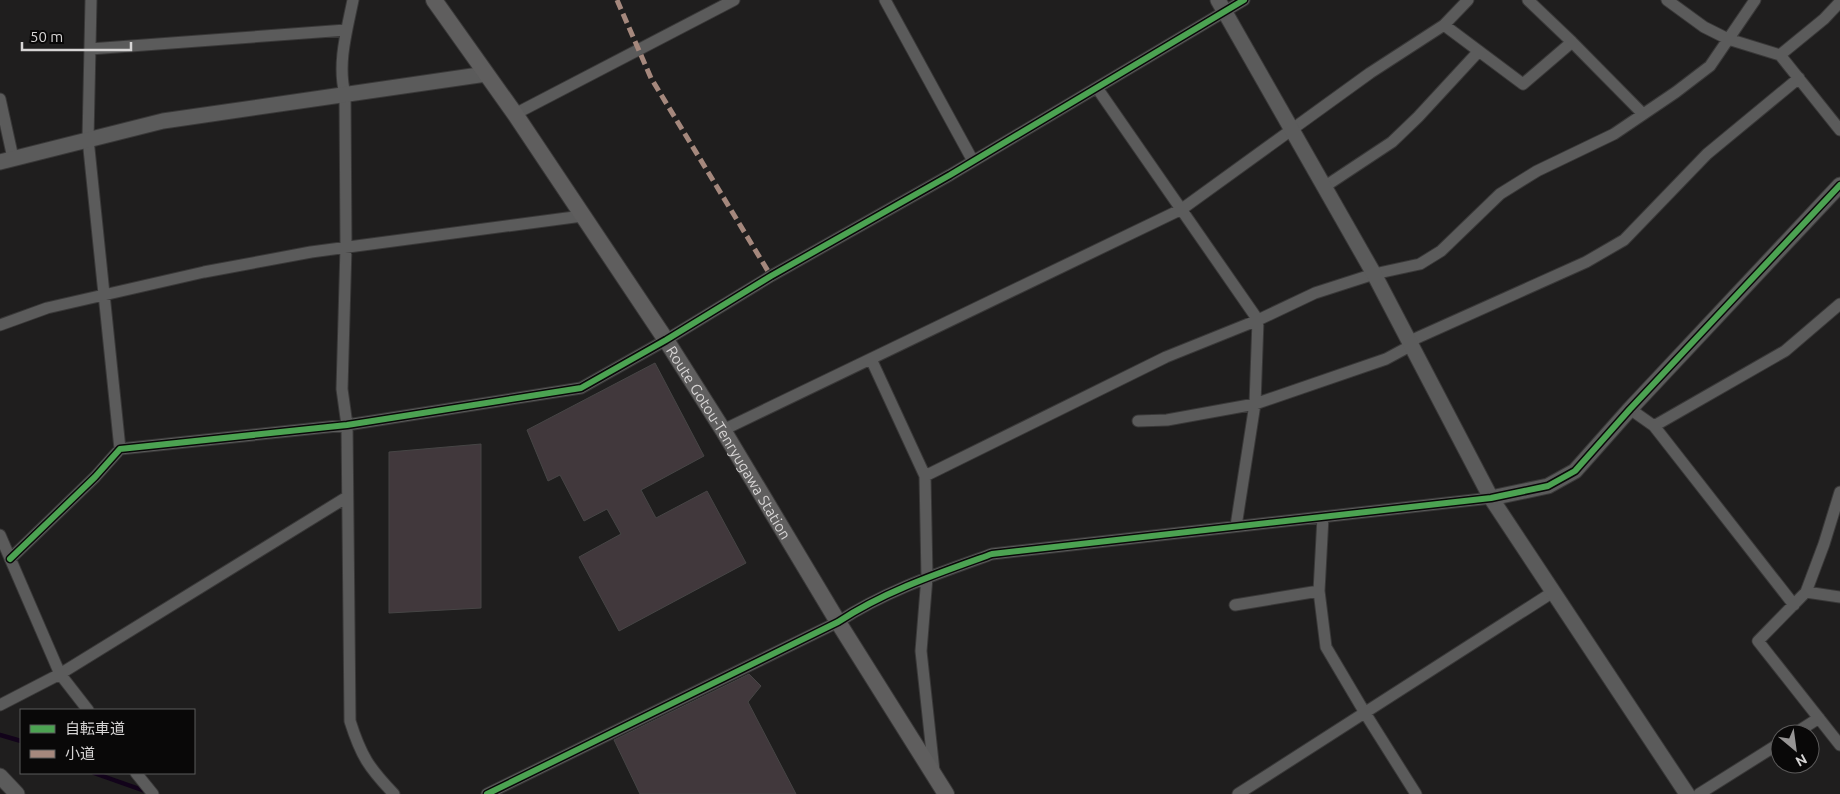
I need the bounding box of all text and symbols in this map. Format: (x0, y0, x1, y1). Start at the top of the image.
scale bar (22, 20, 131, 52)
text: 50 m (30, 28, 63, 45)
street label: Route Gotou-Tenryugawa Station (663, 343, 795, 542)
legend (20, 709, 195, 774)
text: 自転車道 (65, 720, 125, 737)
north arrow (1770, 724, 1820, 774)
text: 小道 (65, 745, 95, 762)
text: N (1793, 751, 1810, 770)

